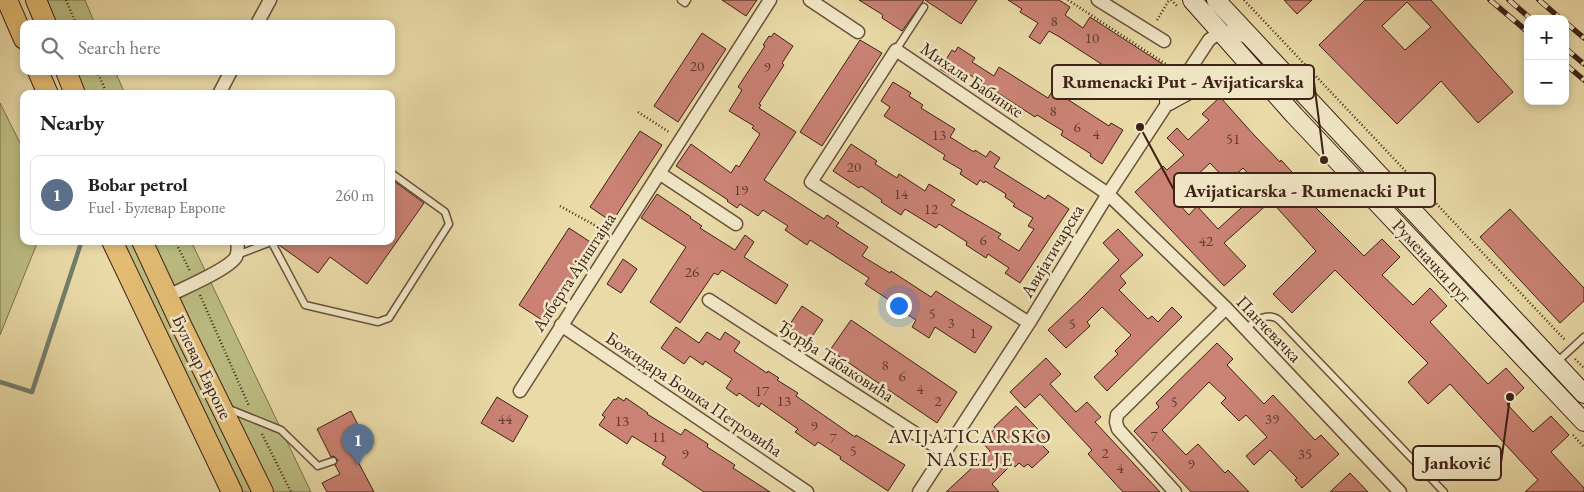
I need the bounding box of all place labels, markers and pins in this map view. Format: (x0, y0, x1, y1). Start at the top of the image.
callout: Rumenacki Put - Avijaticarska (1052, 65, 1314, 99)
callout: Avijaticarska - Rumenacki Put (1174, 173, 1435, 207)
pin: 1 (342, 424, 374, 465)
callout: Janković (1413, 446, 1501, 480)

